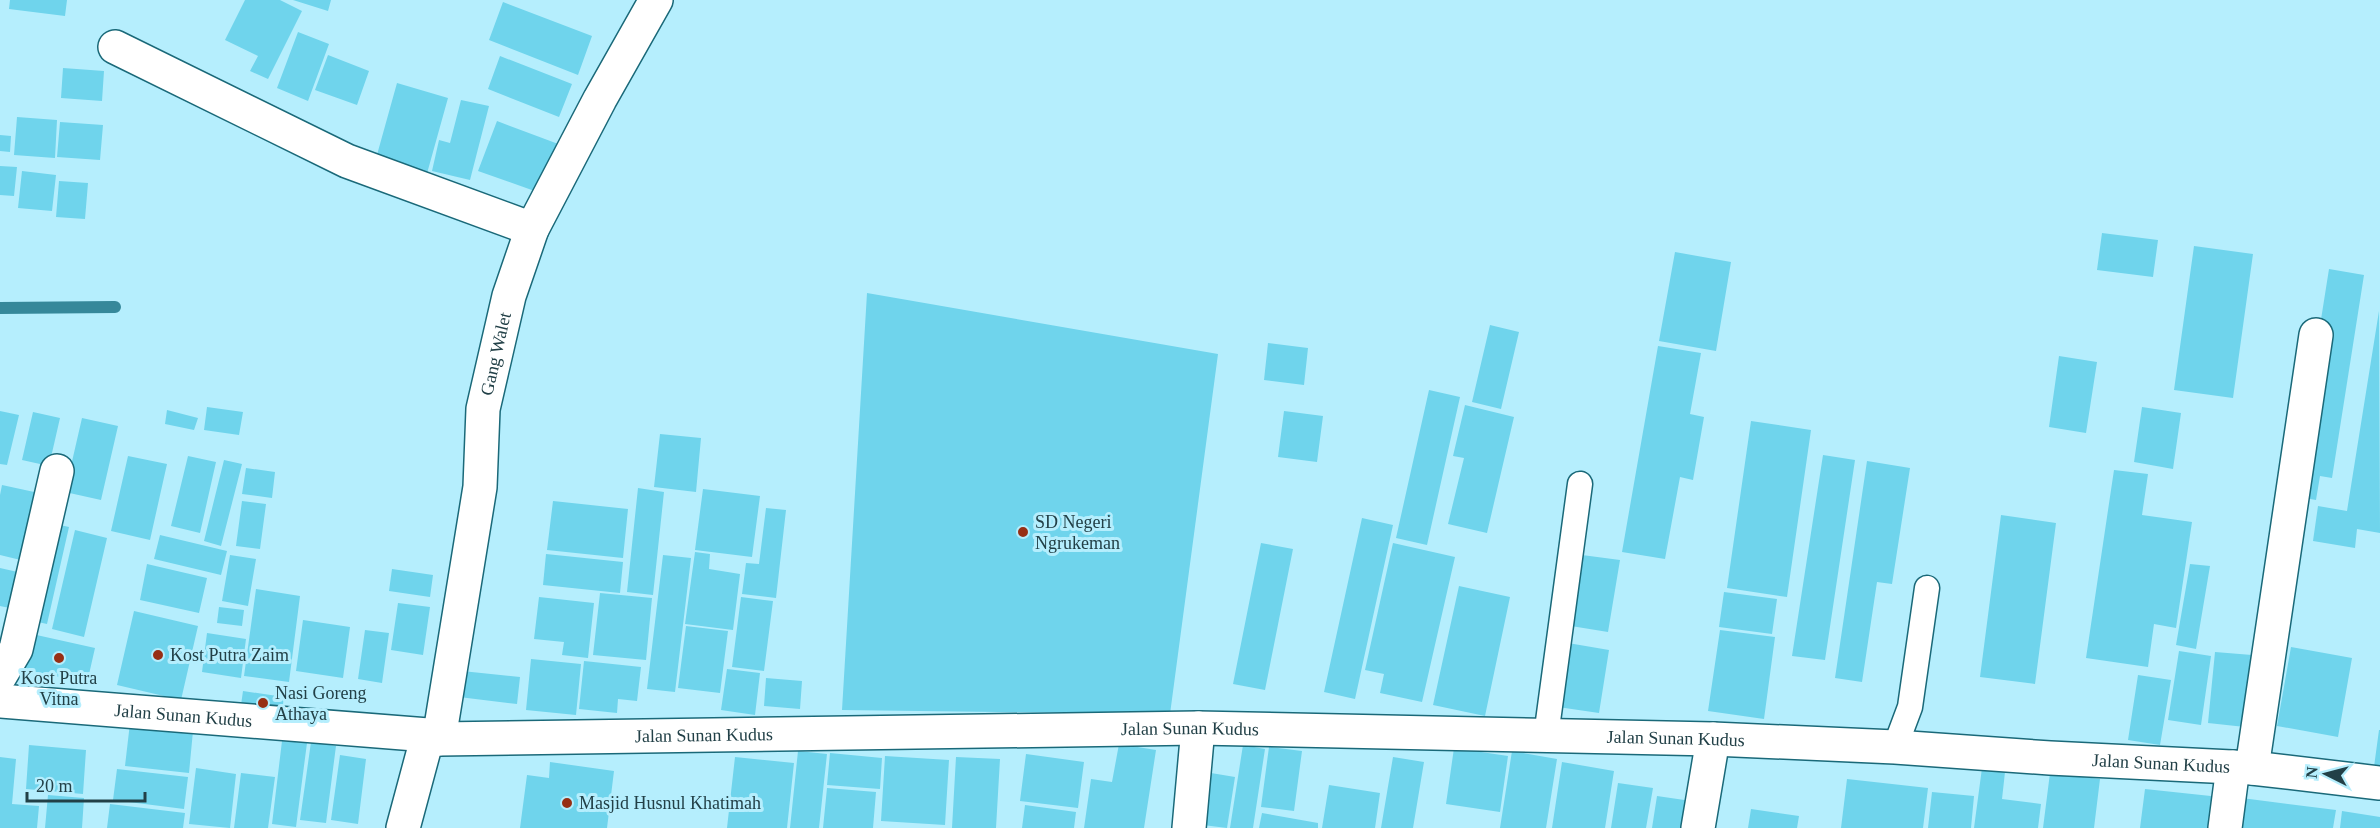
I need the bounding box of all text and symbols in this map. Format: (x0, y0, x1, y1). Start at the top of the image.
street label: Gang Walet (476, 310, 515, 397)
place label: SD Negeri Ngrukeman (1035, 512, 1120, 553)
marker: SD Negeri Ngrukeman (1016, 525, 1030, 539)
place label: Kost Putra Zaim (170, 645, 289, 665)
marker: Kost Putra Zaim (151, 648, 165, 662)
marker: Kost Putra Vitna (52, 651, 66, 665)
place label: Kost Putra Vitna (21, 668, 97, 709)
place label: Nasi Goreng Athaya (275, 683, 366, 724)
marker: Nasi Goreng Athaya (256, 696, 270, 710)
street label: Jalan Sunan Kudus (114, 700, 253, 731)
street label: Jalan Sunan Kudus (1121, 718, 1259, 739)
street label: Jalan Sunan Kudus (635, 724, 773, 746)
street label: Jalan Sunan Kudus (1607, 727, 1745, 750)
north arrow (2296, 744, 2356, 804)
street label: Jalan Sunan Kudus (2092, 750, 2230, 777)
scale bar (27, 765, 146, 803)
text: N (2303, 765, 2321, 779)
text: 20 m (36, 776, 73, 796)
place label: Masjid Husnul Khatimah (579, 793, 761, 813)
marker: Masjid Husnul Khatimah (560, 796, 574, 810)

